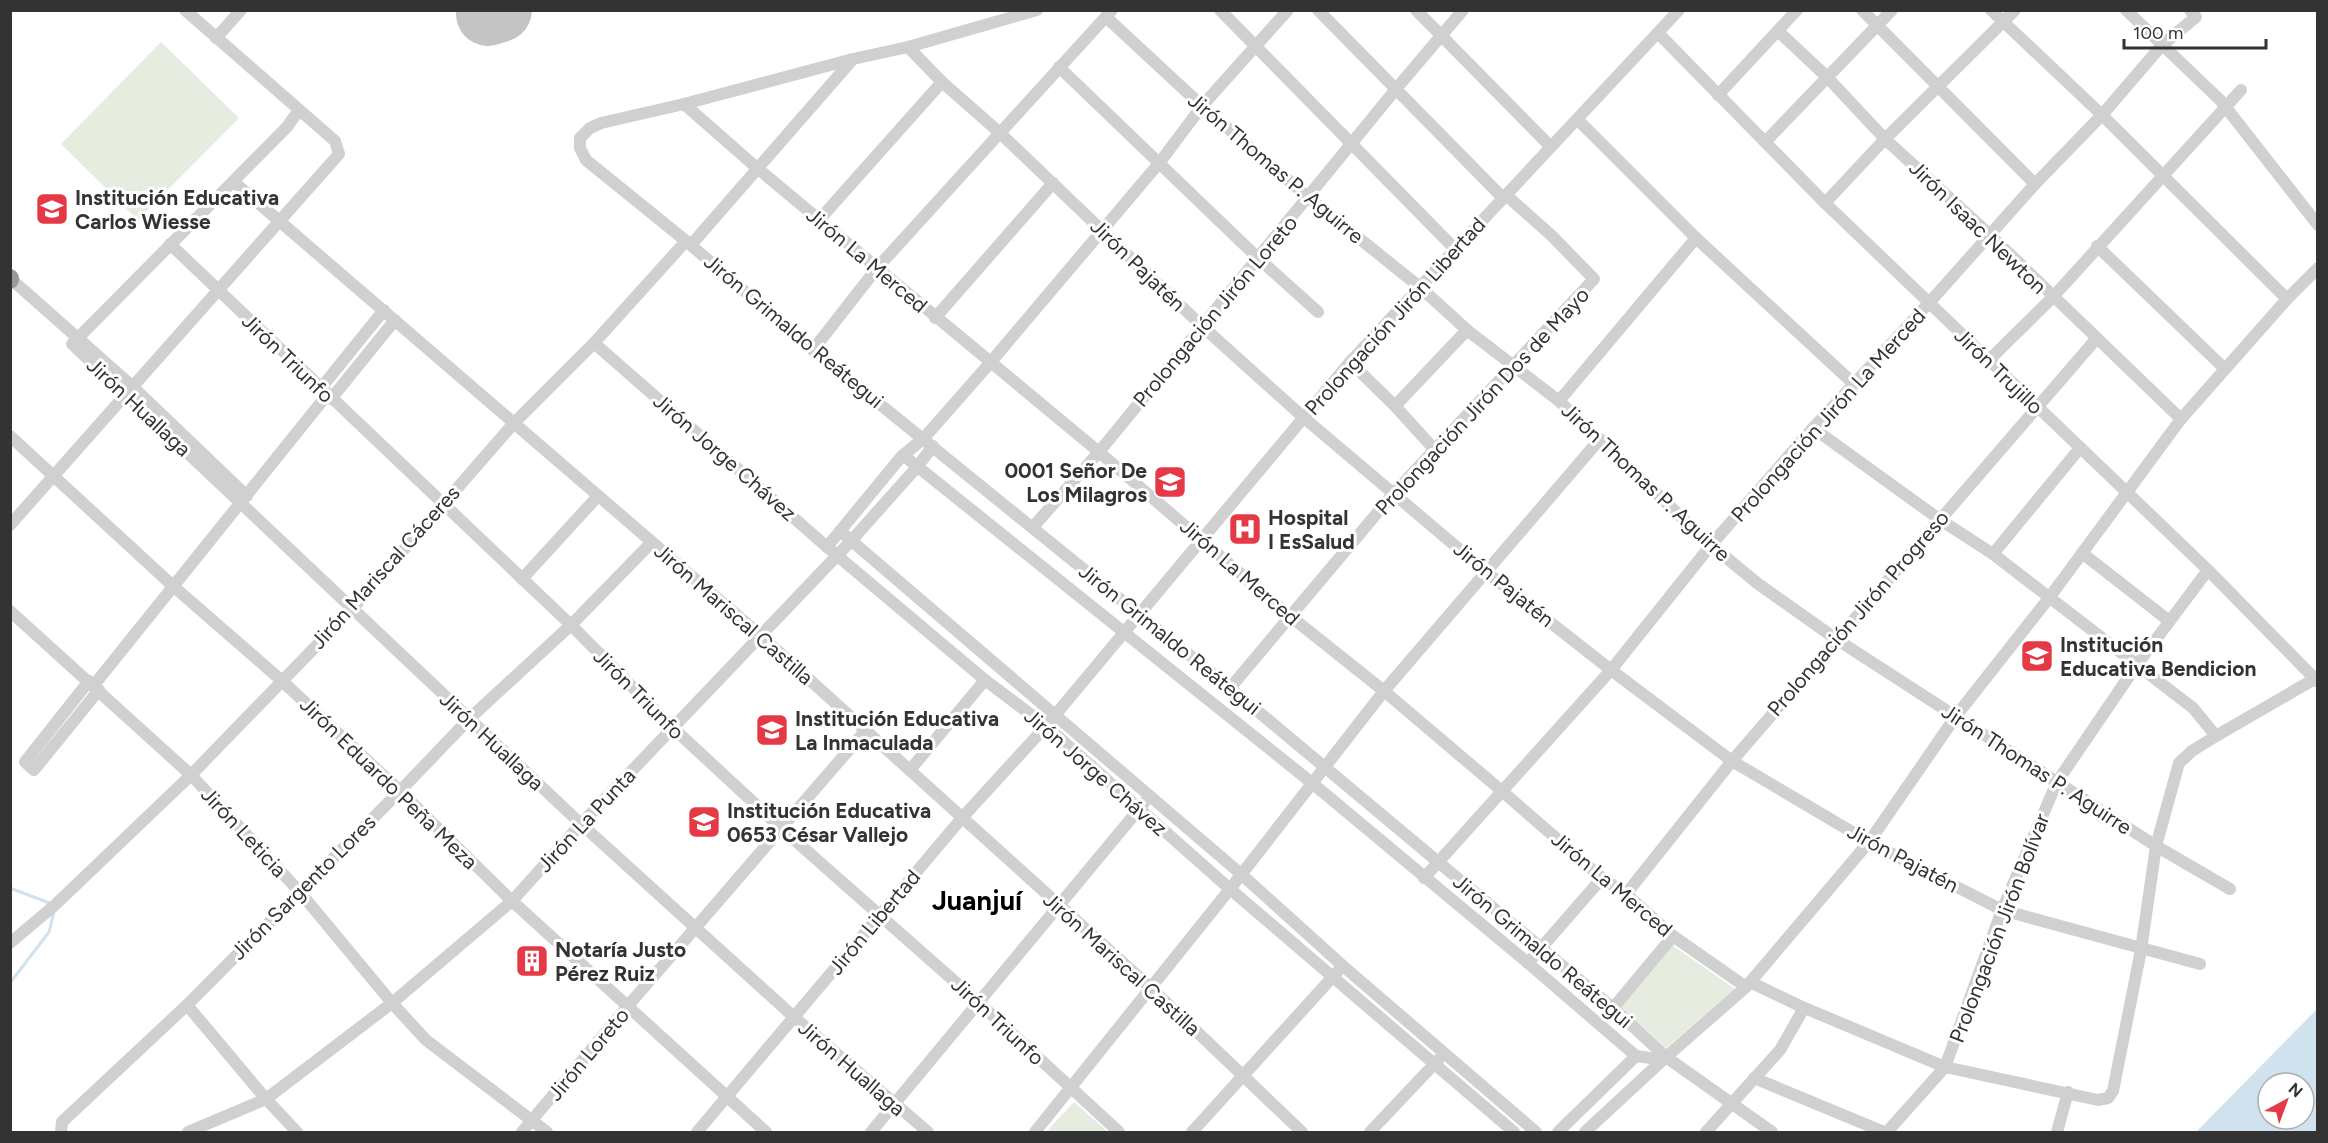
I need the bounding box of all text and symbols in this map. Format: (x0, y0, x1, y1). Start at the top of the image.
scale bar (2124, 12, 2266, 50)
text: 100 m (2133, 22, 2183, 44)
street label: Jirón Thomas P. Aguirre (1183, 87, 1369, 249)
street label: Jirón Isaac Newton (1904, 155, 2052, 299)
place label: Institución Educativa Carlos Wiesse (75, 185, 279, 234)
school or university icon: Institución Educativa Carlos Wiesse (34, 191, 70, 227)
street label: Jirón La Merced (801, 202, 933, 318)
street label: Prolongación Jirón Loreto (1128, 210, 1302, 412)
street label: Prolongación Jirón Libertad (1300, 212, 1490, 420)
street label: Jirón Pajatén (1085, 214, 1191, 316)
street label: Jirón Grimaldo Reátegui (699, 249, 889, 413)
street label: Prolongación Jirón Dos de Mayo (1370, 282, 1594, 520)
street label: Prolongación Jirón La Merced (1726, 303, 1930, 527)
street label: Jirón Triunfo (237, 308, 339, 408)
street label: Jirón Trujillo (1950, 323, 2048, 419)
street label: Jirón Huallaga (82, 352, 196, 462)
street label: Jirón Jorge Chávez (649, 388, 801, 526)
street label: Jirón Thomas P. Aguirre (1557, 397, 1735, 567)
place label: 0001 Señor De Los Milagros (1005, 458, 1147, 507)
school or university icon: 0001 Señor De Los Milagros (1152, 464, 1188, 500)
street label: Jirón Mariscal Cáceres (305, 480, 465, 654)
place label: Hospital I EsSalud (1268, 505, 1355, 554)
street label: Prolongación Jirón Progreso (1762, 505, 1954, 721)
hospital icon: Hospital I EsSalud (1227, 511, 1263, 547)
street label: Jirón La Merced (1175, 513, 1305, 631)
street label: Jirón Pajatén (1449, 536, 1559, 632)
street label: Jirón Mariscal Castilla (649, 538, 819, 690)
street label: Jirón Grimaldo Reátegui (1074, 558, 1266, 720)
place label: Institución Educativa Bendicion (2060, 632, 2256, 681)
school or university icon: Institución Educativa Bendicion (2019, 638, 2055, 674)
street label: Jirón Triunfo (589, 644, 689, 744)
street label: Jirón Huallaga (435, 686, 549, 796)
street label: Jirón Eduardo Peña Meza (295, 692, 483, 874)
street label: Jirón Thomas P. Aguirre (1937, 698, 2137, 840)
street label: Jirón Jorge Chávez (1020, 703, 1172, 841)
place label: Institución Educativa La Inmaculada (795, 706, 999, 755)
school or university icon: Institución Educativa La Inmaculada (754, 712, 790, 748)
street label: Jirón La Punta (532, 763, 640, 877)
street label: Jirón Leticia (196, 782, 292, 882)
place label: Institución Educativa 0653 César Vallejo (727, 798, 931, 847)
school or university icon: Institución Educativa 0653 César Vallejo (686, 804, 722, 840)
street label: Jirón Sargento Lores (225, 809, 381, 965)
street label: Prolongación Jirón Bolívar (1944, 810, 2054, 1046)
street label: Jirón Pajatén (1843, 818, 1963, 898)
street label: Jirón La Merced (1546, 826, 1678, 942)
street label: Jirón Libertad (823, 864, 925, 980)
street label: Jirón Grimaldo Reátegui (1448, 869, 1638, 1033)
district label: Juanjuí (932, 884, 1024, 917)
street label: Jirón Mariscal Castilla (1038, 887, 1206, 1041)
place label: Notaría Justo Pérez Ruiz (555, 937, 686, 986)
building icon: Notaría Justo Pérez Ruiz (514, 943, 550, 979)
street label: Jirón Triunfo (946, 972, 1050, 1070)
street label: Jirón Loreto (542, 1002, 634, 1106)
street label: Jirón Huallaga (794, 1015, 910, 1121)
north arrow (2256, 1071, 2316, 1131)
text: N (2285, 1079, 2306, 1101)

